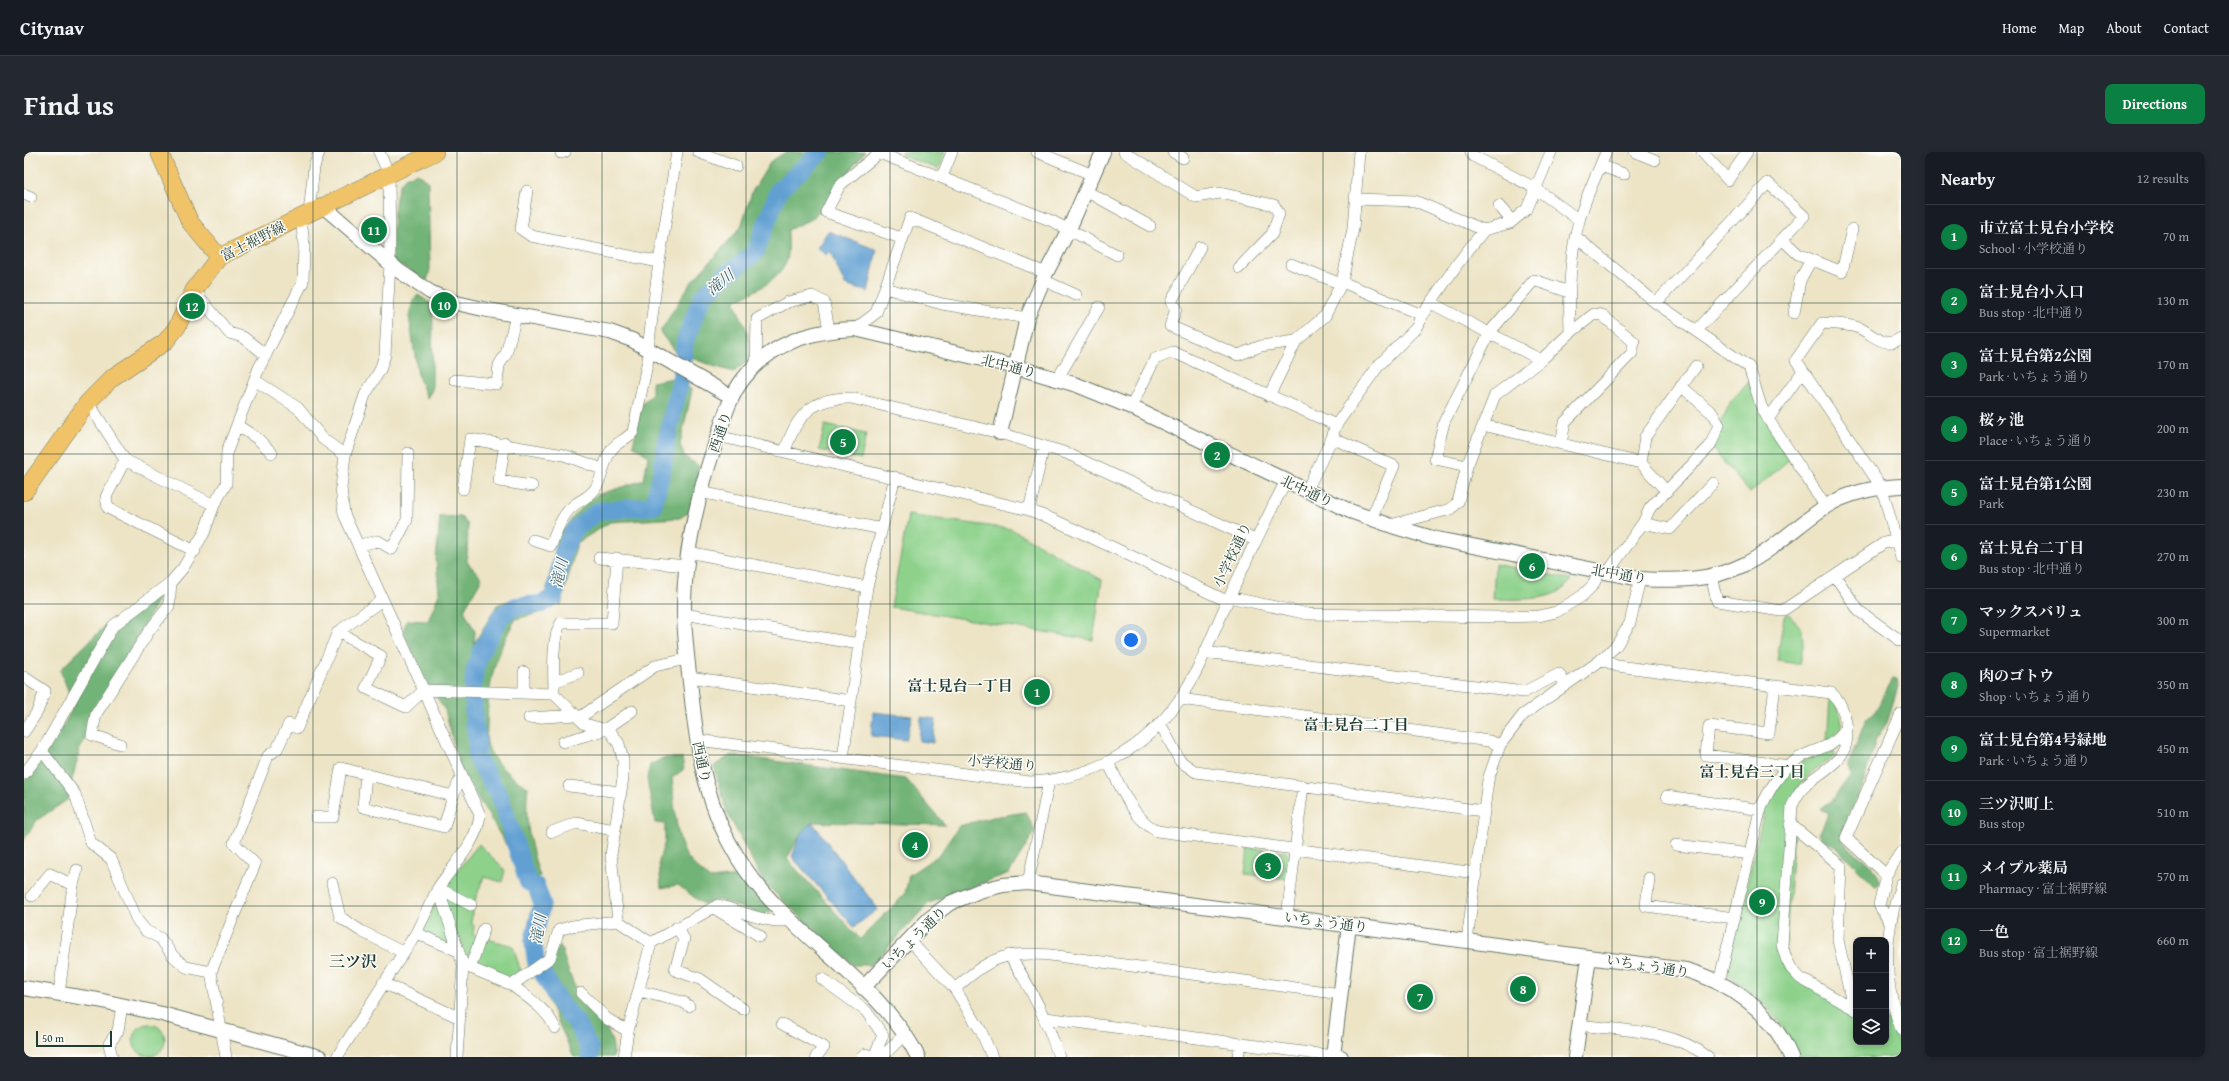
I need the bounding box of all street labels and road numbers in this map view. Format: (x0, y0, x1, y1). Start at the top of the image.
street label: 富士裾野線 (217, 216, 289, 266)
street label: 北中通り (979, 350, 1039, 382)
street label: 西通り (704, 409, 736, 455)
street label: 北中通り (1277, 470, 1337, 512)
street label: 小学校通り (1208, 519, 1256, 591)
street label: 北中通り (1590, 559, 1648, 589)
street label: 西通り (688, 739, 716, 785)
street label: 小学校通り (966, 750, 1038, 776)
street label: いちょう通り (877, 902, 951, 974)
street label: いちょう通り (1283, 907, 1369, 937)
street label: いちょう通り (1605, 950, 1691, 982)

